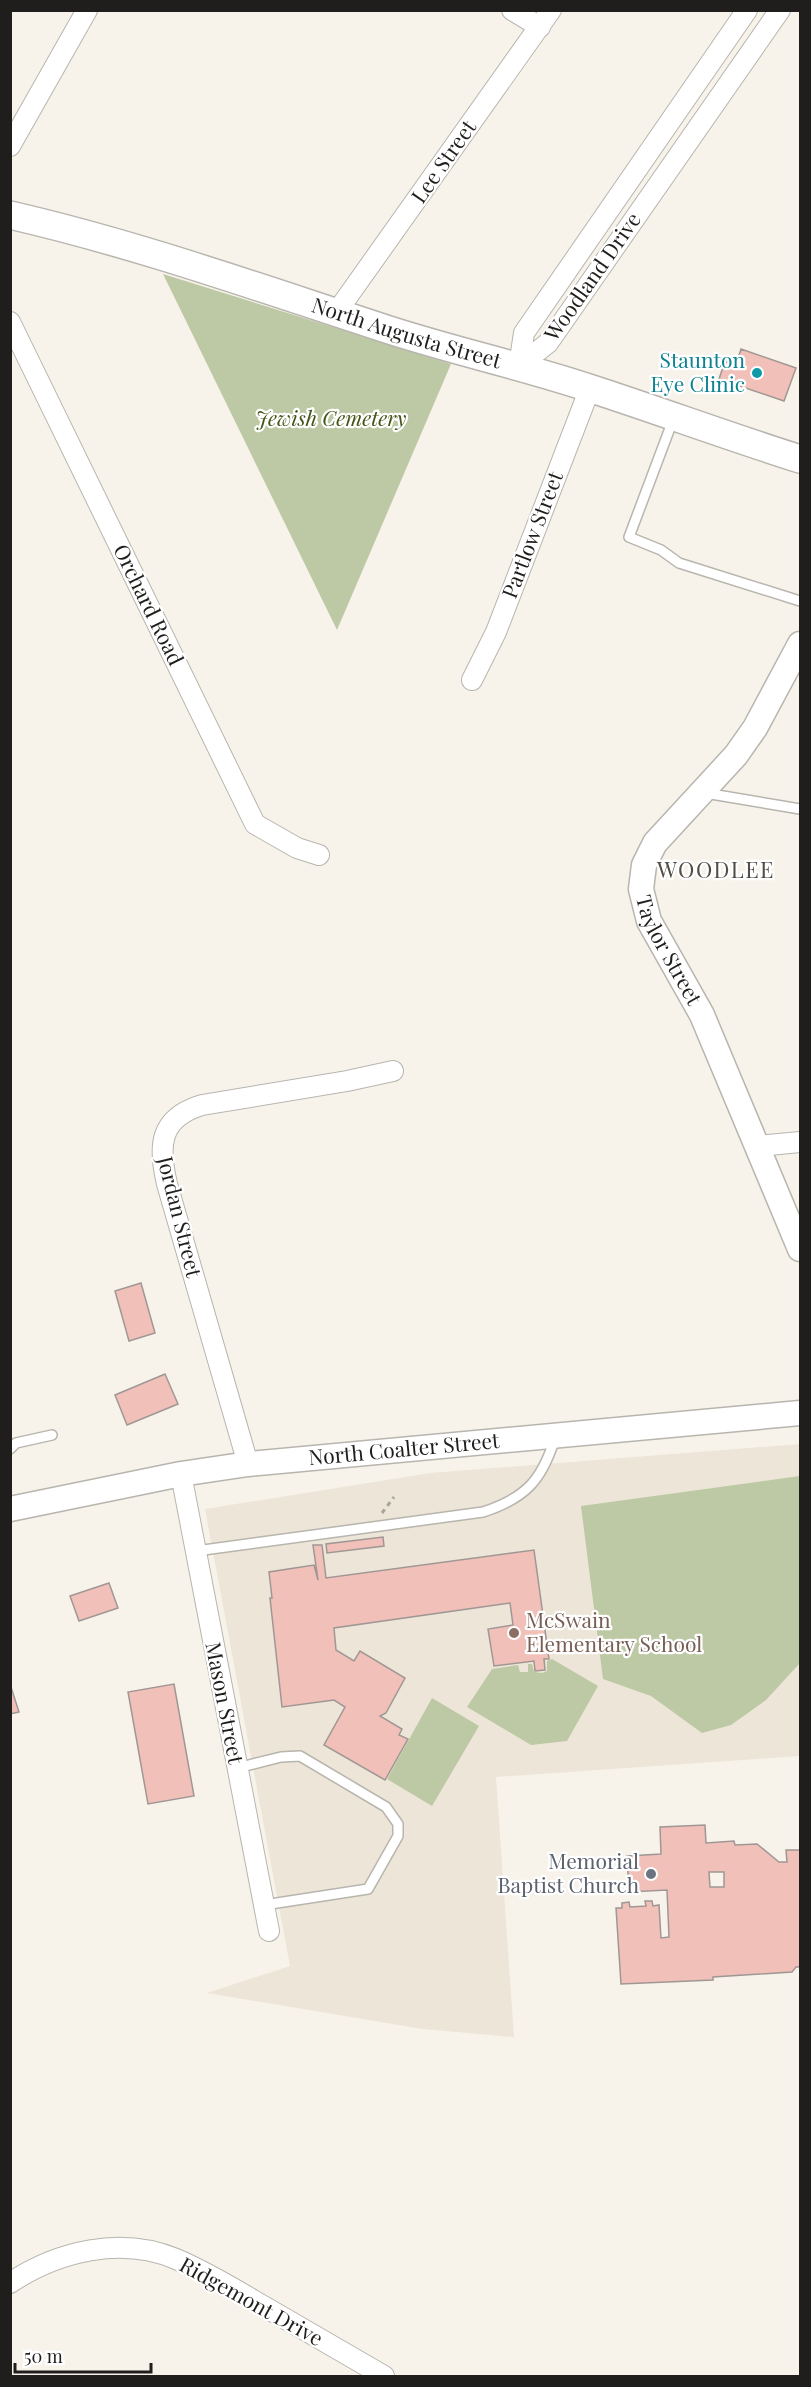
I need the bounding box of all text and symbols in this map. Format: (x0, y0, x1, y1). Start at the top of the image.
street label: Lee Street (404, 113, 481, 208)
street label: Woodland Drive (536, 206, 646, 346)
street label: North Augusta Street (309, 290, 505, 374)
place label: Staunton Eye Clinic (650, 345, 745, 397)
marker: Staunton Eye Clinic (750, 366, 764, 380)
park label: Jewish Cemetery (256, 403, 406, 431)
street label: Partlow Street (494, 466, 568, 602)
street label: Orchard Road (108, 539, 191, 669)
district label: WOODLEE (656, 854, 775, 884)
street label: Taylor Street (631, 892, 710, 1010)
street label: Jordan Street (152, 1152, 210, 1280)
street label: North Coalter Street (307, 1425, 501, 1470)
place label: McSwain Elementary School (526, 1605, 702, 1657)
marker: McSwain Elementary School (507, 1626, 521, 1640)
street label: Mason Street (200, 1639, 252, 1767)
place label: Memorial Baptist Church (498, 1846, 640, 1898)
marker: Memorial Baptist Church (644, 1867, 658, 1881)
street label: Ridgemont Drive (175, 2249, 329, 2351)
scale bar (15, 2336, 152, 2374)
text: 50 m (24, 2344, 63, 2368)

